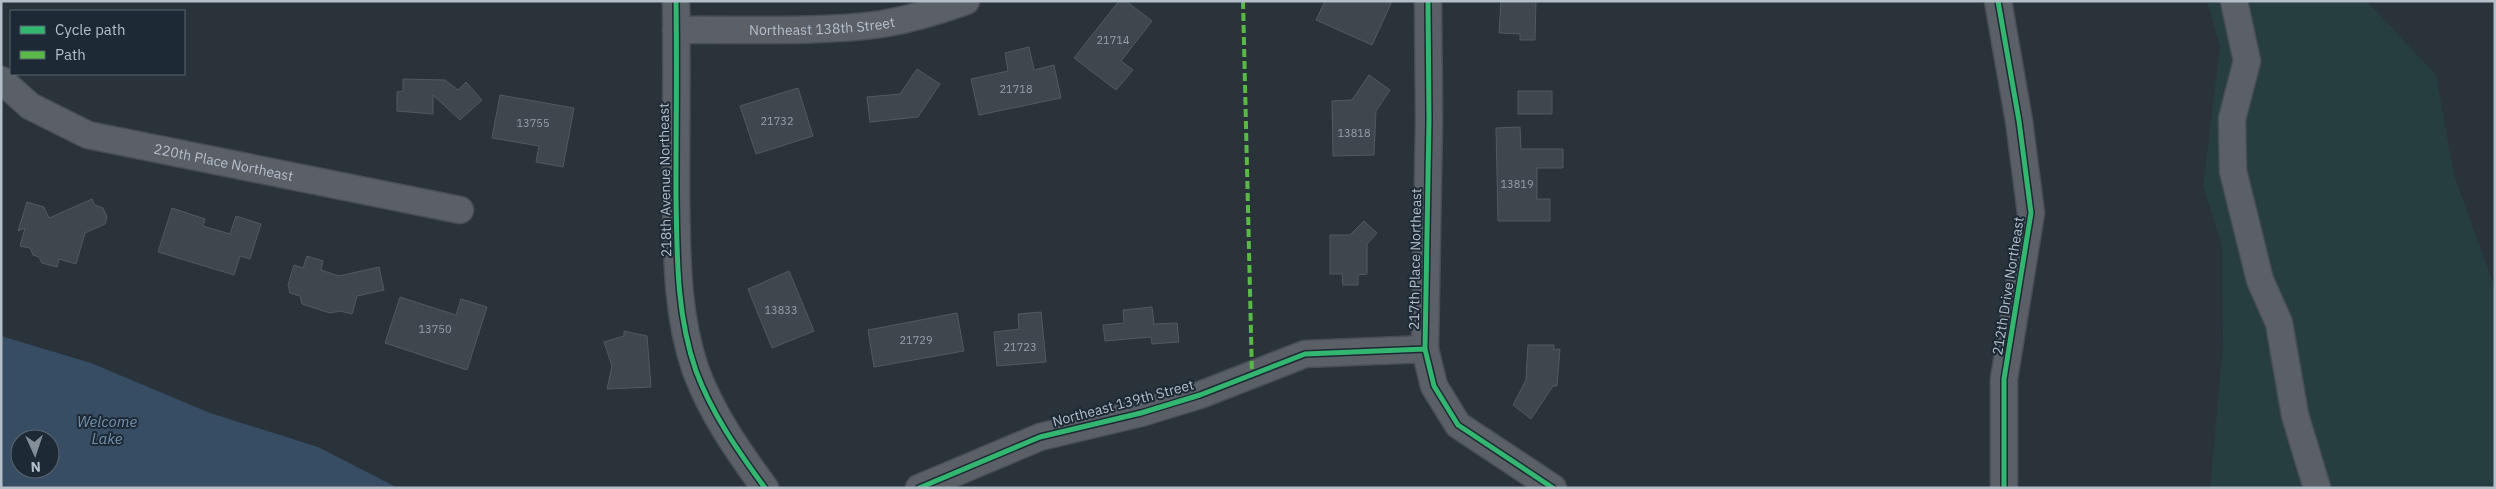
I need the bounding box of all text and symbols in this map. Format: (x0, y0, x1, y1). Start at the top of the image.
legend (10, 10, 185, 75)
street label: Northeast 138th Street (749, 13, 896, 39)
text: Cycle path (55, 20, 126, 39)
house number: 21714 (1097, 33, 1130, 47)
text: Path (55, 45, 86, 64)
house number: 21718 (1000, 82, 1033, 96)
street label: 218th Avenue Northeast (655, 103, 675, 257)
house number: 21732 (761, 114, 794, 128)
house number: 13755 (517, 116, 550, 130)
house number: 13818 (1338, 126, 1371, 140)
street label: 220th Place Northeast (152, 139, 295, 185)
house number: 13819 (1501, 177, 1534, 191)
street label: 217th Place Northeast (1405, 188, 1425, 330)
street label: 212th Drive Northeast (1988, 215, 2028, 356)
house number: 13833 (765, 303, 798, 317)
house number: 13750 (419, 322, 452, 336)
house number: 21729 (900, 333, 933, 347)
house number: 21723 (1004, 340, 1037, 354)
street label: Northeast 139th Street (1050, 375, 1196, 431)
water label: Welcome Lake (77, 412, 137, 448)
north arrow (10, 429, 60, 479)
text: N (30, 458, 41, 476)

